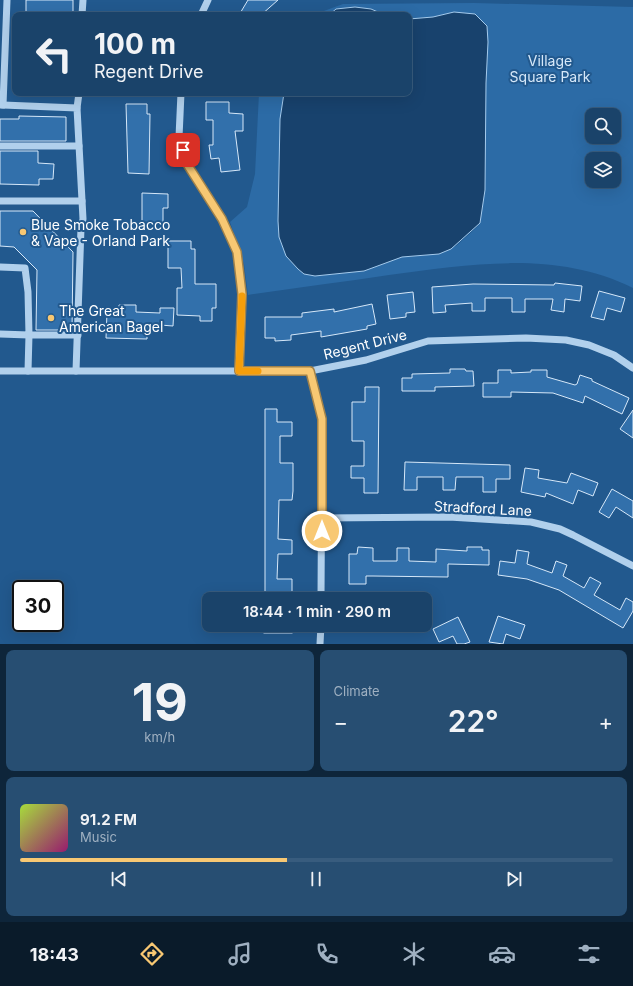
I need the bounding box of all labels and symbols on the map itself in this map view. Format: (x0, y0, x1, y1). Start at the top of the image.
park label: Village Square Park (510, 52, 591, 85)
pin (166, 133, 200, 167)
place label: Blue Smoke Tobacco & Vape - Orland Park (31, 216, 170, 249)
marker: Blue Smoke Tobacco & Vape - Orland Park (18, 227, 28, 237)
place label: The Great American Bagel (59, 302, 163, 335)
marker: The Great American Bagel (46, 313, 56, 323)
street label: Regent Drive (322, 325, 408, 363)
street label: Stradford Lane (434, 497, 532, 519)
position arrow (301, 510, 343, 552)
speed limit sign: 30 (12, 580, 64, 632)

